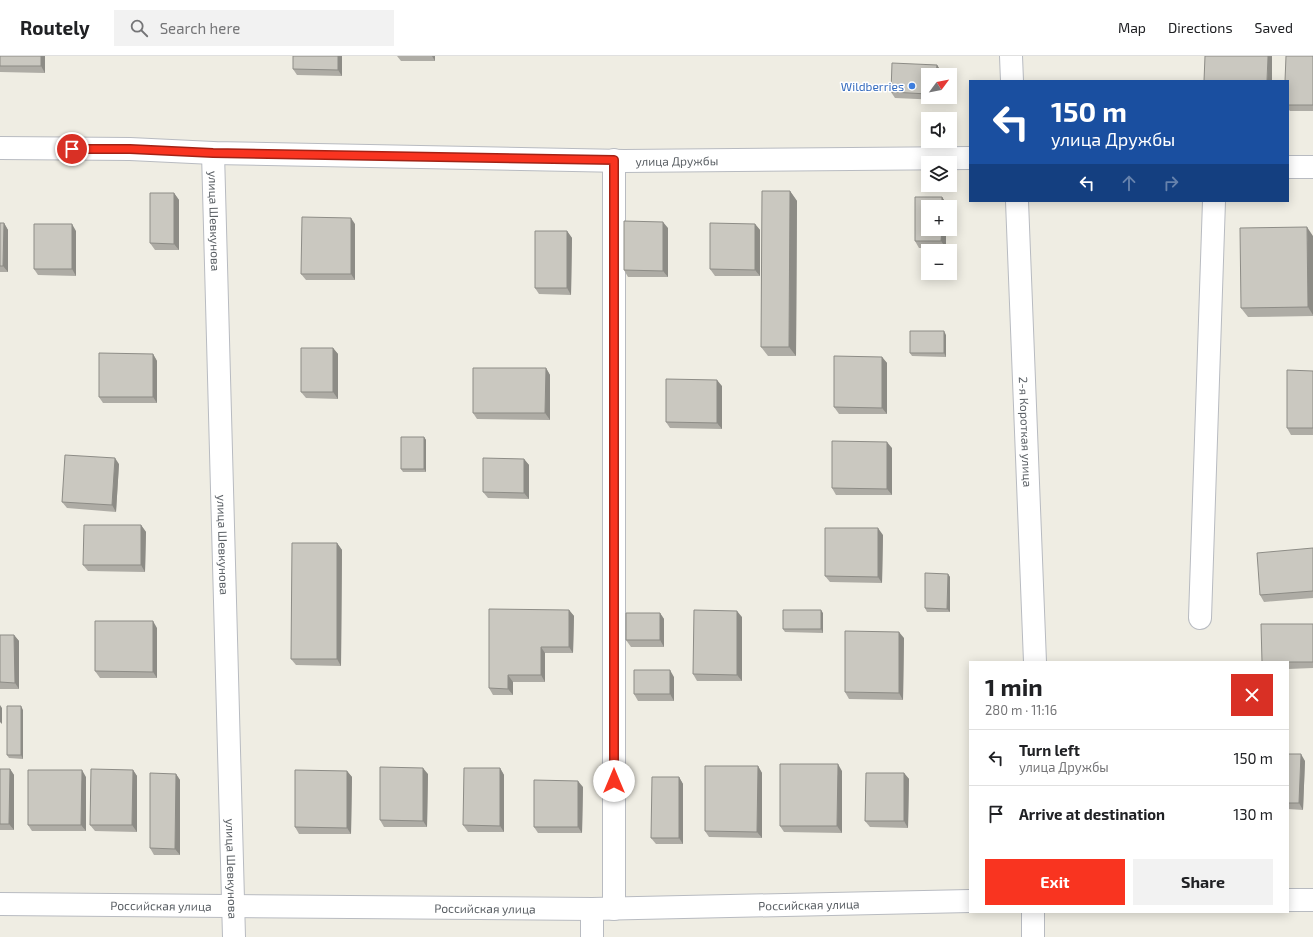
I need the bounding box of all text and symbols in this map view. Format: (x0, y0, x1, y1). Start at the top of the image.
search box (114, 10, 394, 46)
text: Routely (20, 16, 90, 39)
icon: search (128, 17, 150, 39)
text: Search here (160, 19, 240, 37)
text: Map (1118, 19, 1146, 36)
text: Directions (1168, 19, 1233, 36)
text: Saved (1255, 19, 1293, 36)
north arrow (921, 68, 957, 104)
map controls (921, 68, 957, 280)
place label: Wildberries (841, 79, 904, 93)
marker: Wildberries (907, 81, 917, 91)
text: 150 m (1051, 94, 1127, 128)
icon: left (985, 96, 1037, 148)
button: sound (921, 112, 957, 148)
text: улица Дружбы (1051, 128, 1175, 150)
pin (55, 132, 89, 166)
icon: arrive (61, 138, 83, 160)
street label: улица Дружбы (635, 153, 718, 169)
button: layers (921, 156, 957, 192)
street label: улица Шевкунова (205, 171, 223, 271)
icon: left (1076, 172, 1098, 194)
icon: ahead (1118, 172, 1140, 194)
icon: right (1160, 172, 1182, 194)
button: + (921, 200, 957, 236)
button: − (921, 244, 957, 280)
street label: 2-я Короткая улица (1017, 376, 1035, 487)
street label: улица Шевкунова (214, 494, 232, 595)
text: 1 min (985, 672, 1043, 701)
button: close (1231, 674, 1273, 716)
text: 280 m · 11:16 (985, 702, 1057, 718)
text: Turn left (1019, 741, 1080, 759)
icon: left (985, 747, 1007, 769)
text: 150 m (1233, 749, 1273, 767)
text: улица Дружбы (1019, 759, 1109, 775)
position arrow (593, 760, 635, 802)
icon: arrive (985, 803, 1007, 825)
text: Arrive at destination (1019, 805, 1165, 823)
text: 130 m (1233, 805, 1273, 823)
street label: улица Шевкунова (223, 818, 241, 919)
button: Exit (985, 859, 1125, 905)
button: Share (1133, 859, 1273, 905)
street label: Российская улица (758, 896, 860, 912)
street label: Российская улица (110, 898, 212, 914)
street label: Российская улица (434, 901, 536, 916)

